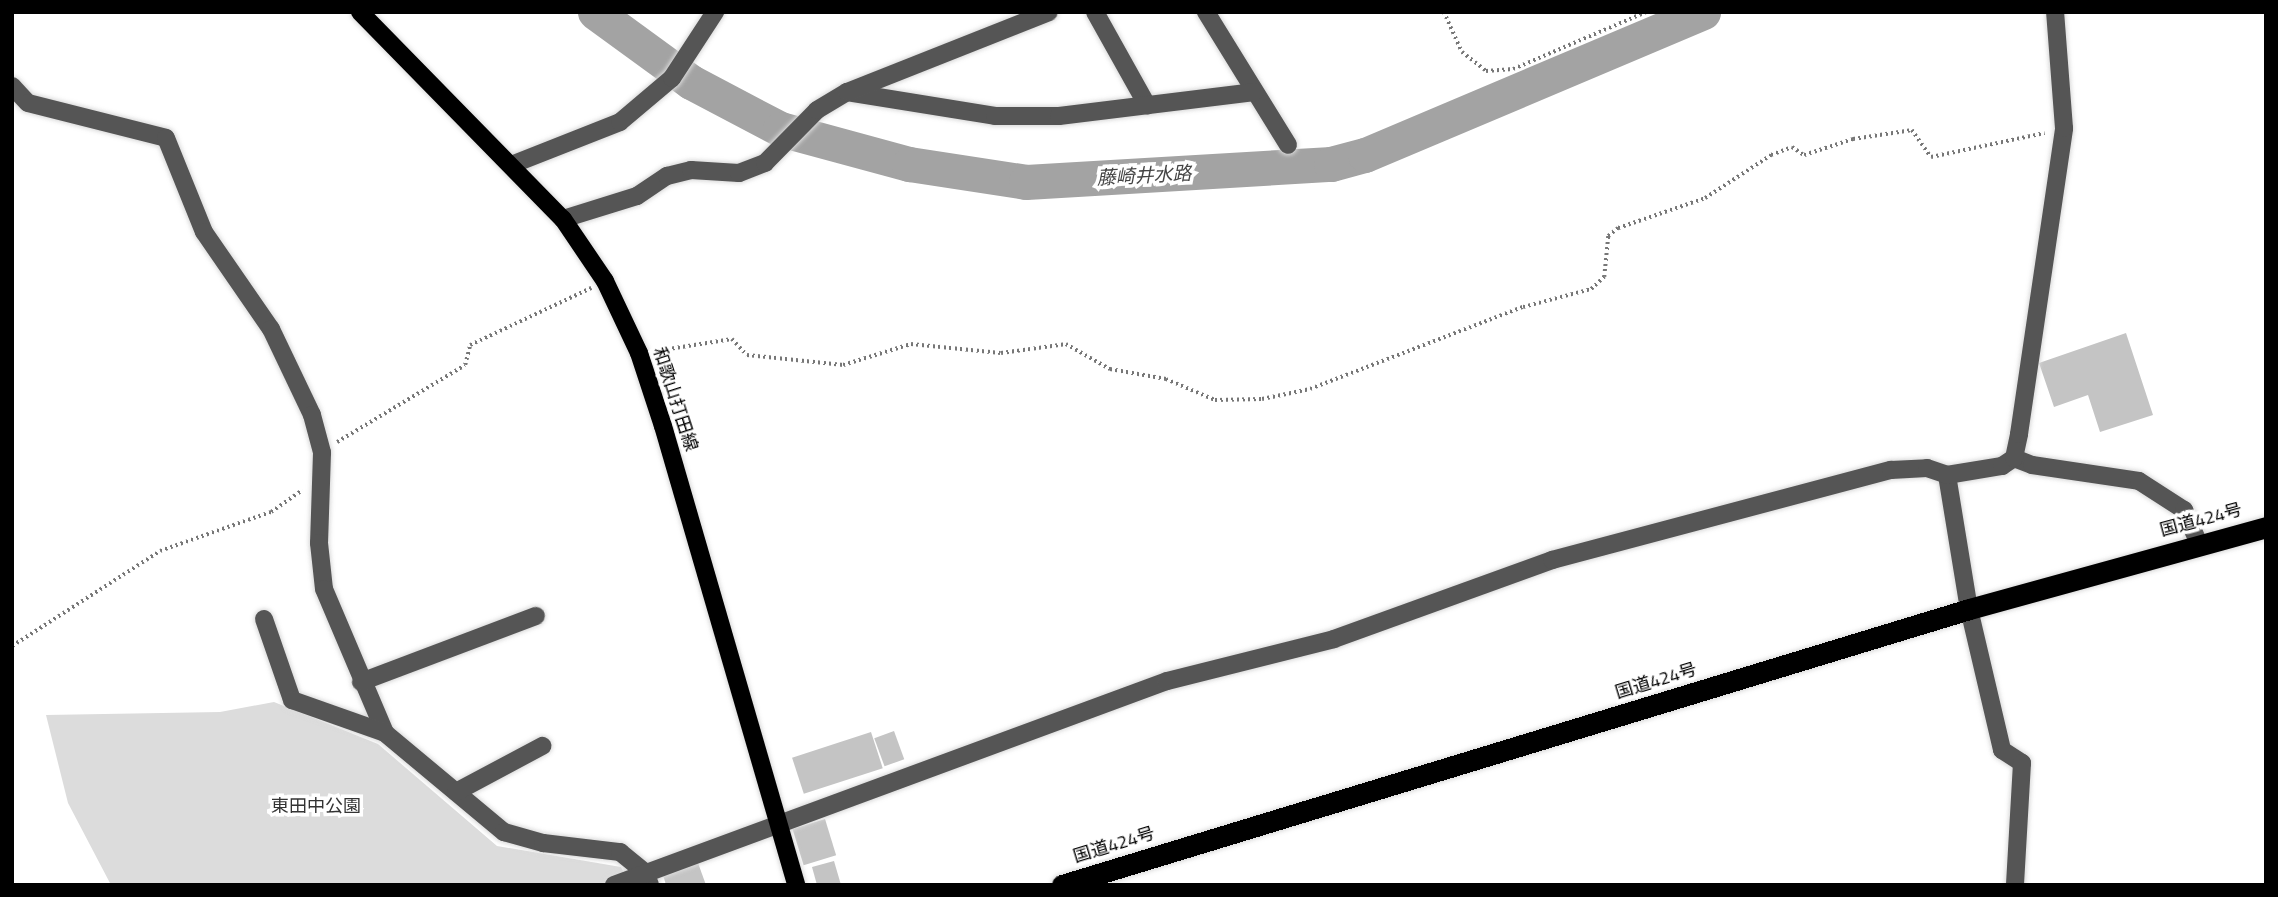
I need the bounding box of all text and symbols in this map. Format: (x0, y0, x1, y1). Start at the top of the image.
water label: 藤崎井水路 (1096, 161, 1192, 189)
street label: 和歌山打田線 (648, 344, 702, 454)
street label: 国道424号 (2158, 499, 2244, 541)
street label: 国道424号 (1613, 658, 1699, 704)
park label: 東田中公園 (271, 795, 361, 817)
street label: 国道424号 (1071, 822, 1157, 868)

